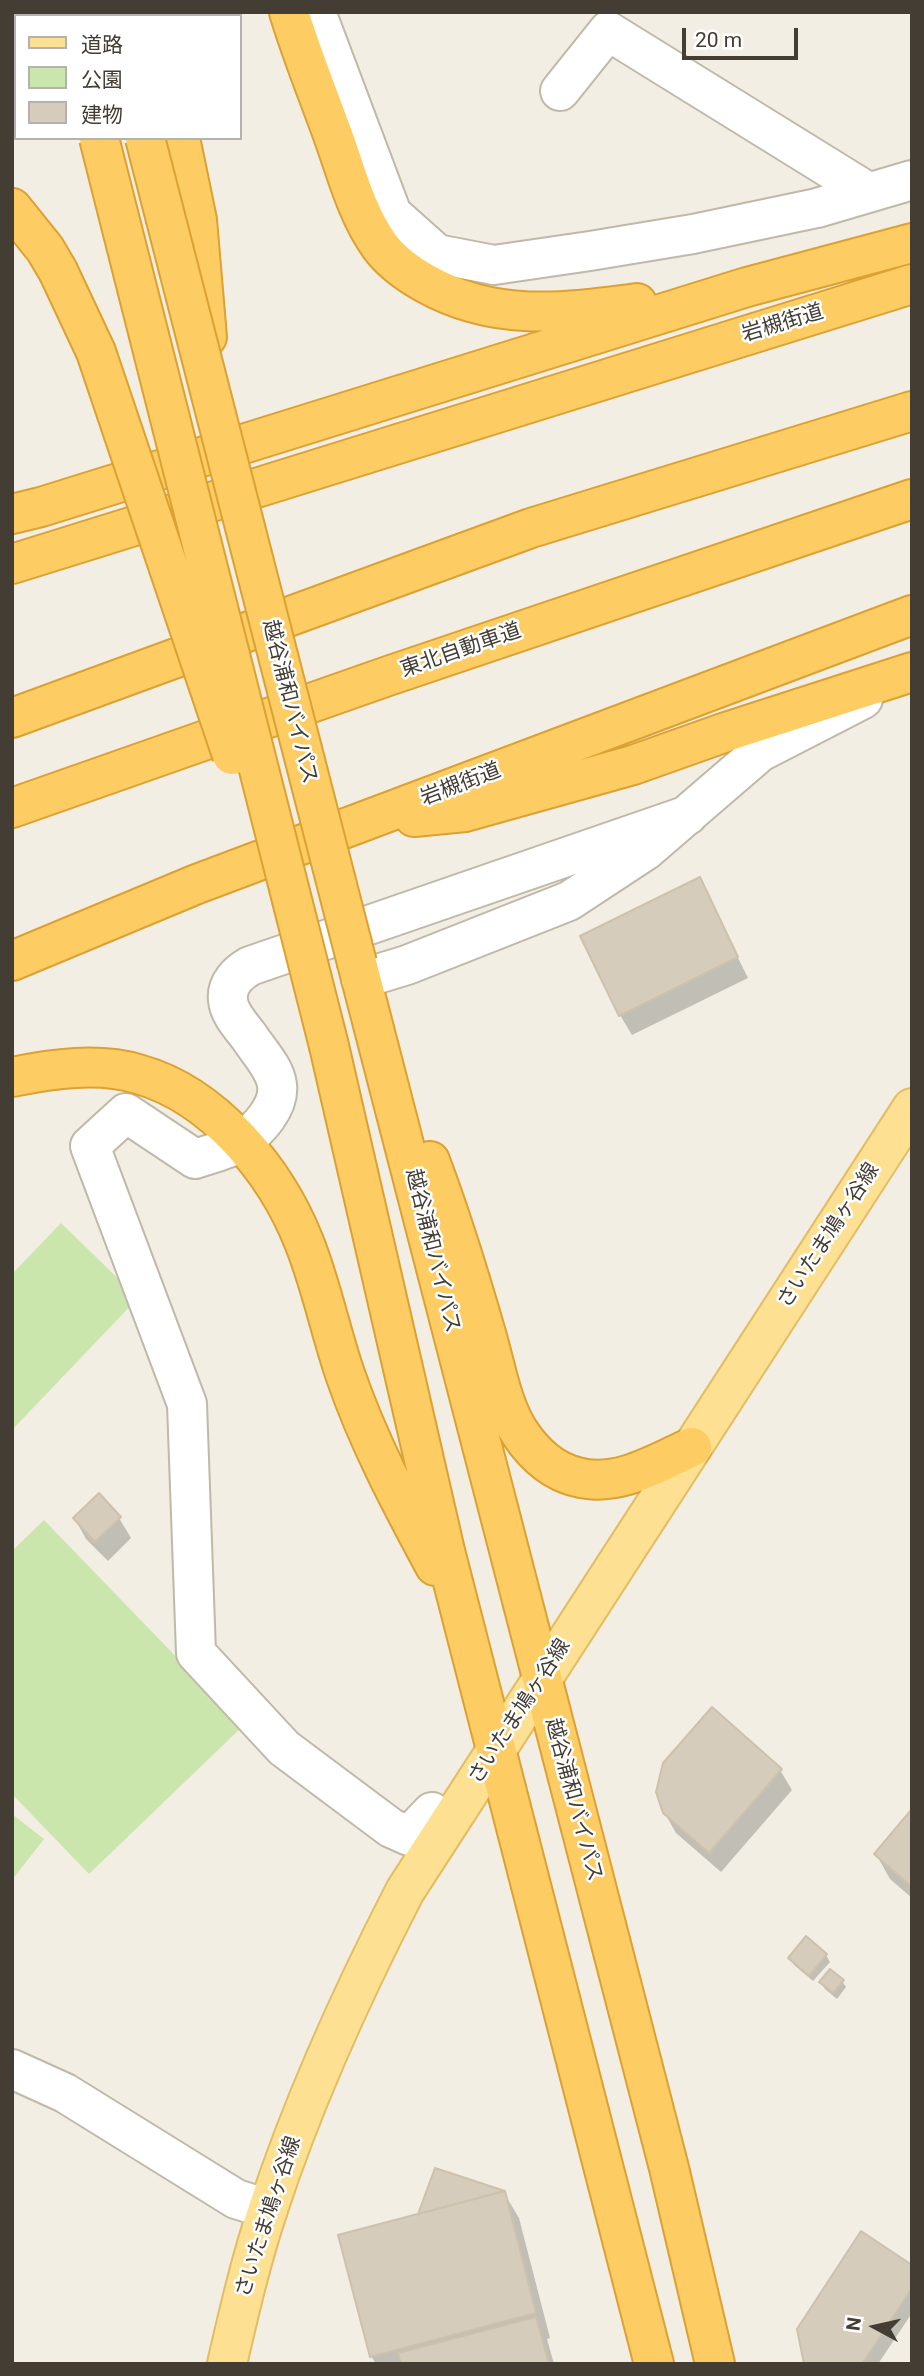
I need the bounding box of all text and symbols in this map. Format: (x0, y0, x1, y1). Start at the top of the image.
legend (14, 14, 242, 140)
scale bar (686, 14, 802, 58)
text: 20 m (695, 28, 742, 52)
text: 道路 (81, 33, 123, 57)
text: 公園 (81, 68, 123, 92)
text: 建物 (81, 103, 123, 127)
street label: 岩槻街道 (739, 300, 827, 348)
street label: 越谷浦和バイパス (256, 617, 322, 787)
street label: 東北自動車道 (397, 619, 525, 683)
street label: 岩槻街道 (417, 758, 505, 812)
street label: さいたま鳩ヶ谷線 (773, 1159, 885, 1313)
street label: 越谷浦和バイパス (399, 1166, 465, 1336)
street label: さいたま鳩ヶ谷線 (464, 1635, 576, 1789)
street label: 越谷浦和バイパス (539, 1716, 607, 1884)
street label: さいたま鳩ヶ谷線 (231, 2133, 307, 2301)
north arrow (840, 2292, 910, 2362)
text: N (841, 2316, 866, 2332)

